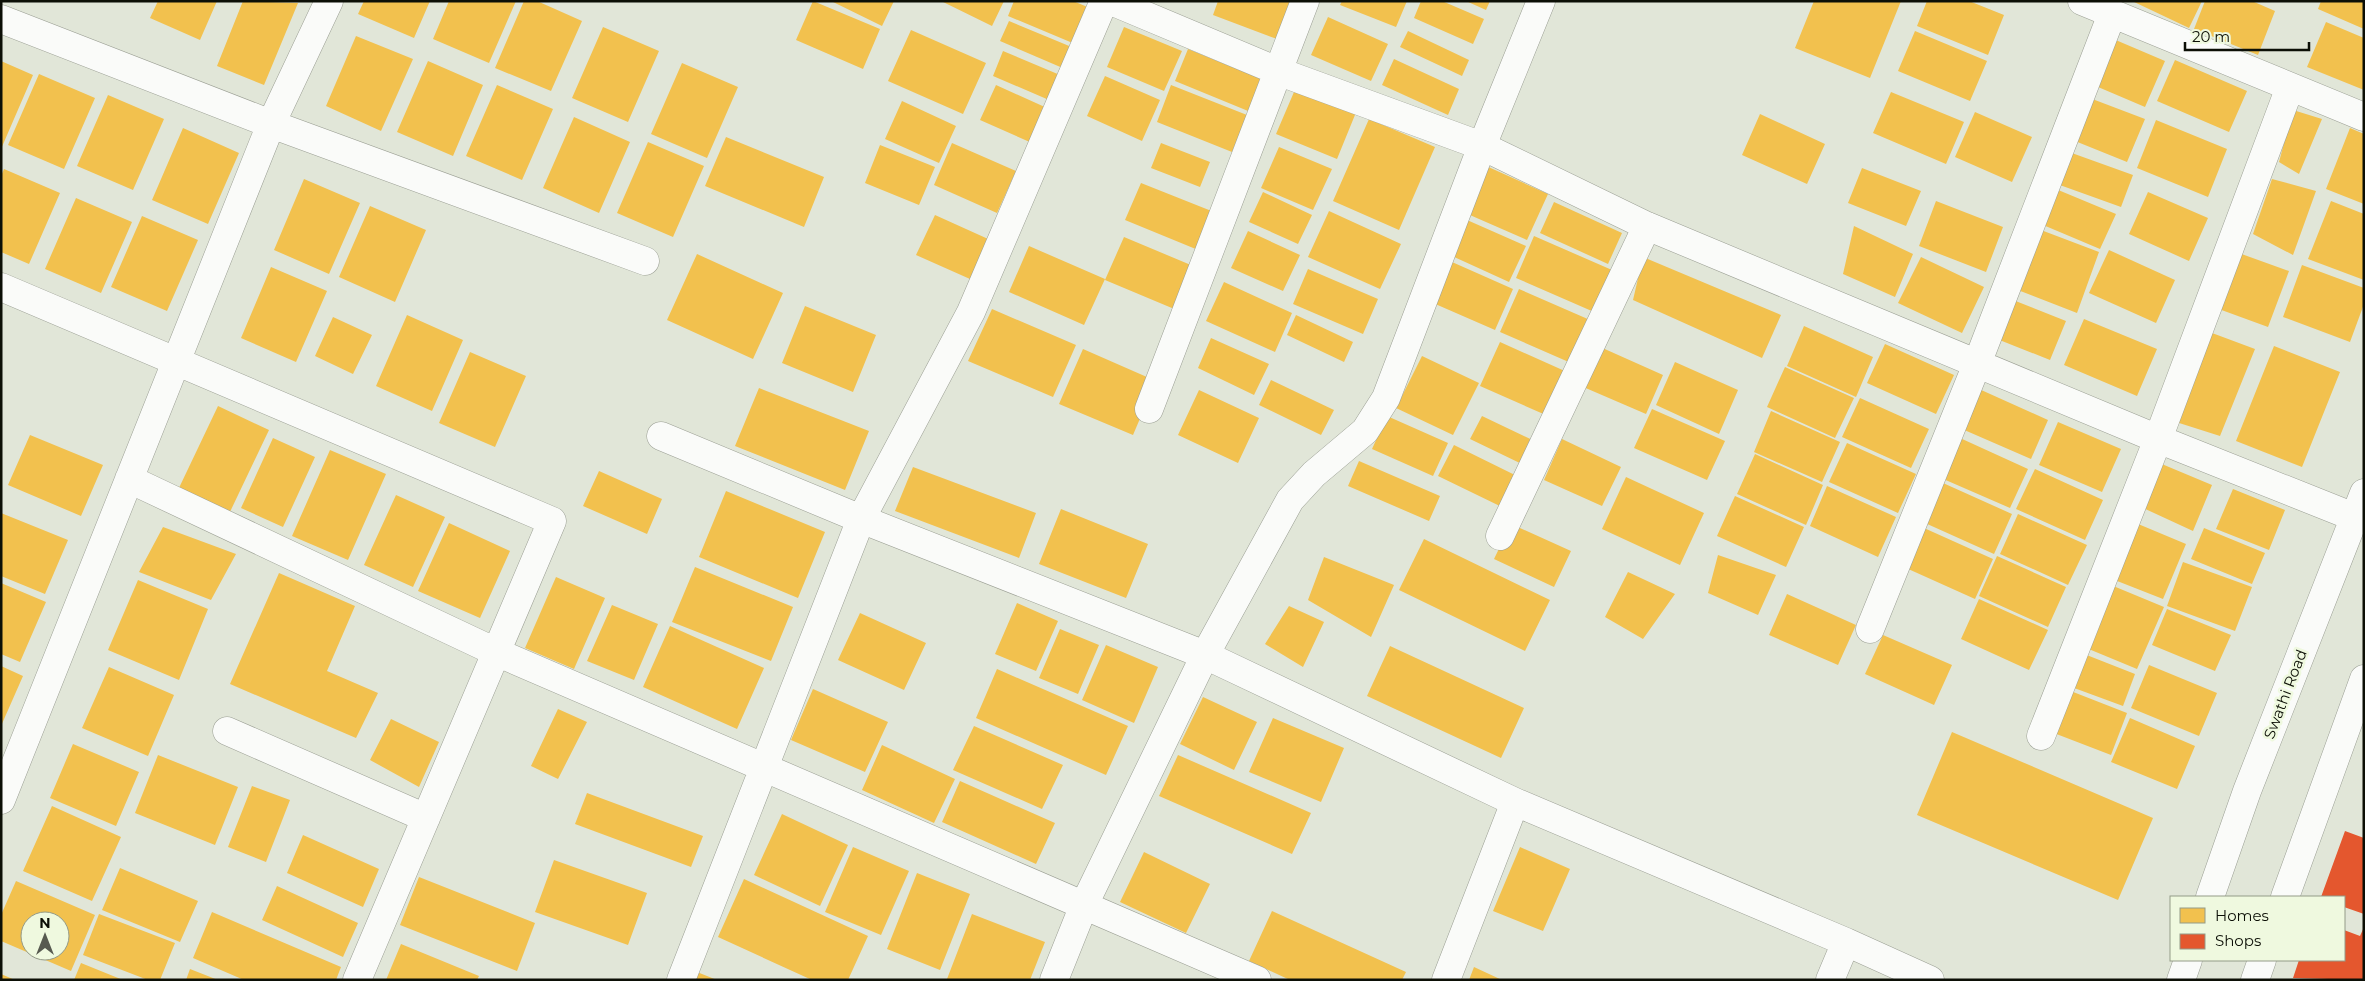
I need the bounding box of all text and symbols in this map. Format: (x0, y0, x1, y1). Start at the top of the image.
scale bar (2185, 20, 2309, 52)
text: 20 m (2192, 27, 2230, 46)
street label: Swathi Road (2259, 647, 2311, 741)
legend (2170, 896, 2345, 961)
text: Homes (2215, 906, 2269, 925)
north arrow (20, 911, 70, 961)
text: N (39, 914, 51, 932)
text: Shops (2215, 931, 2261, 950)

